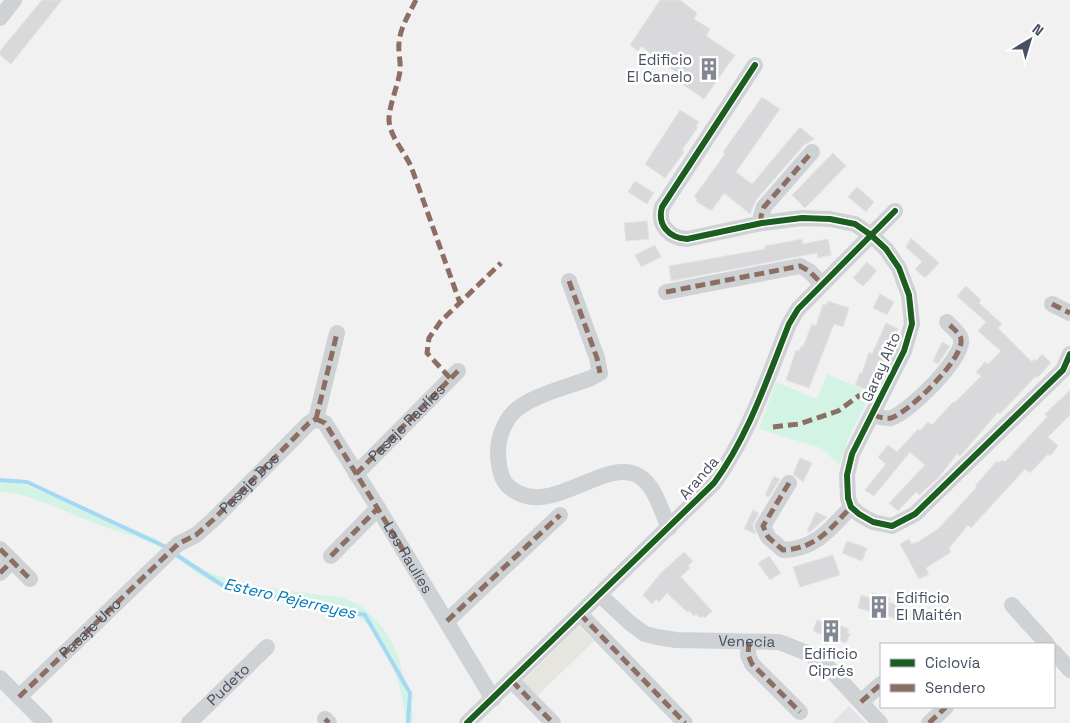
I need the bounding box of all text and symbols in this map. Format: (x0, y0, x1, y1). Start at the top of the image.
north arrow (1005, 15, 1055, 65)
text: N (1029, 20, 1047, 40)
place label: Edificio El Canelo (627, 50, 692, 86)
building icon: Edificio El Canelo (696, 56, 722, 82)
street label: Garay Alto (857, 329, 904, 405)
street label: Pasaje Raulíes (364, 380, 449, 465)
street label: Pasaje Dos (215, 449, 283, 517)
street label: Aranda (675, 452, 723, 503)
street label: Los Raulíes (379, 518, 437, 597)
water label: Estero Pejerreyes (222, 573, 358, 624)
place label: Edificio El Maitén (896, 588, 962, 624)
street label: Pasaje Uno (55, 594, 125, 662)
building icon: Edificio El Maitén (866, 594, 892, 620)
building icon: Edificio Ciprés (818, 618, 844, 644)
street label: Venecia (718, 631, 776, 651)
legend (880, 643, 1055, 708)
place label: Edificio Ciprés (804, 644, 858, 680)
text: Ciclovía (925, 653, 981, 672)
street label: Pudeto (203, 659, 253, 709)
text: Sendero (925, 678, 985, 697)

